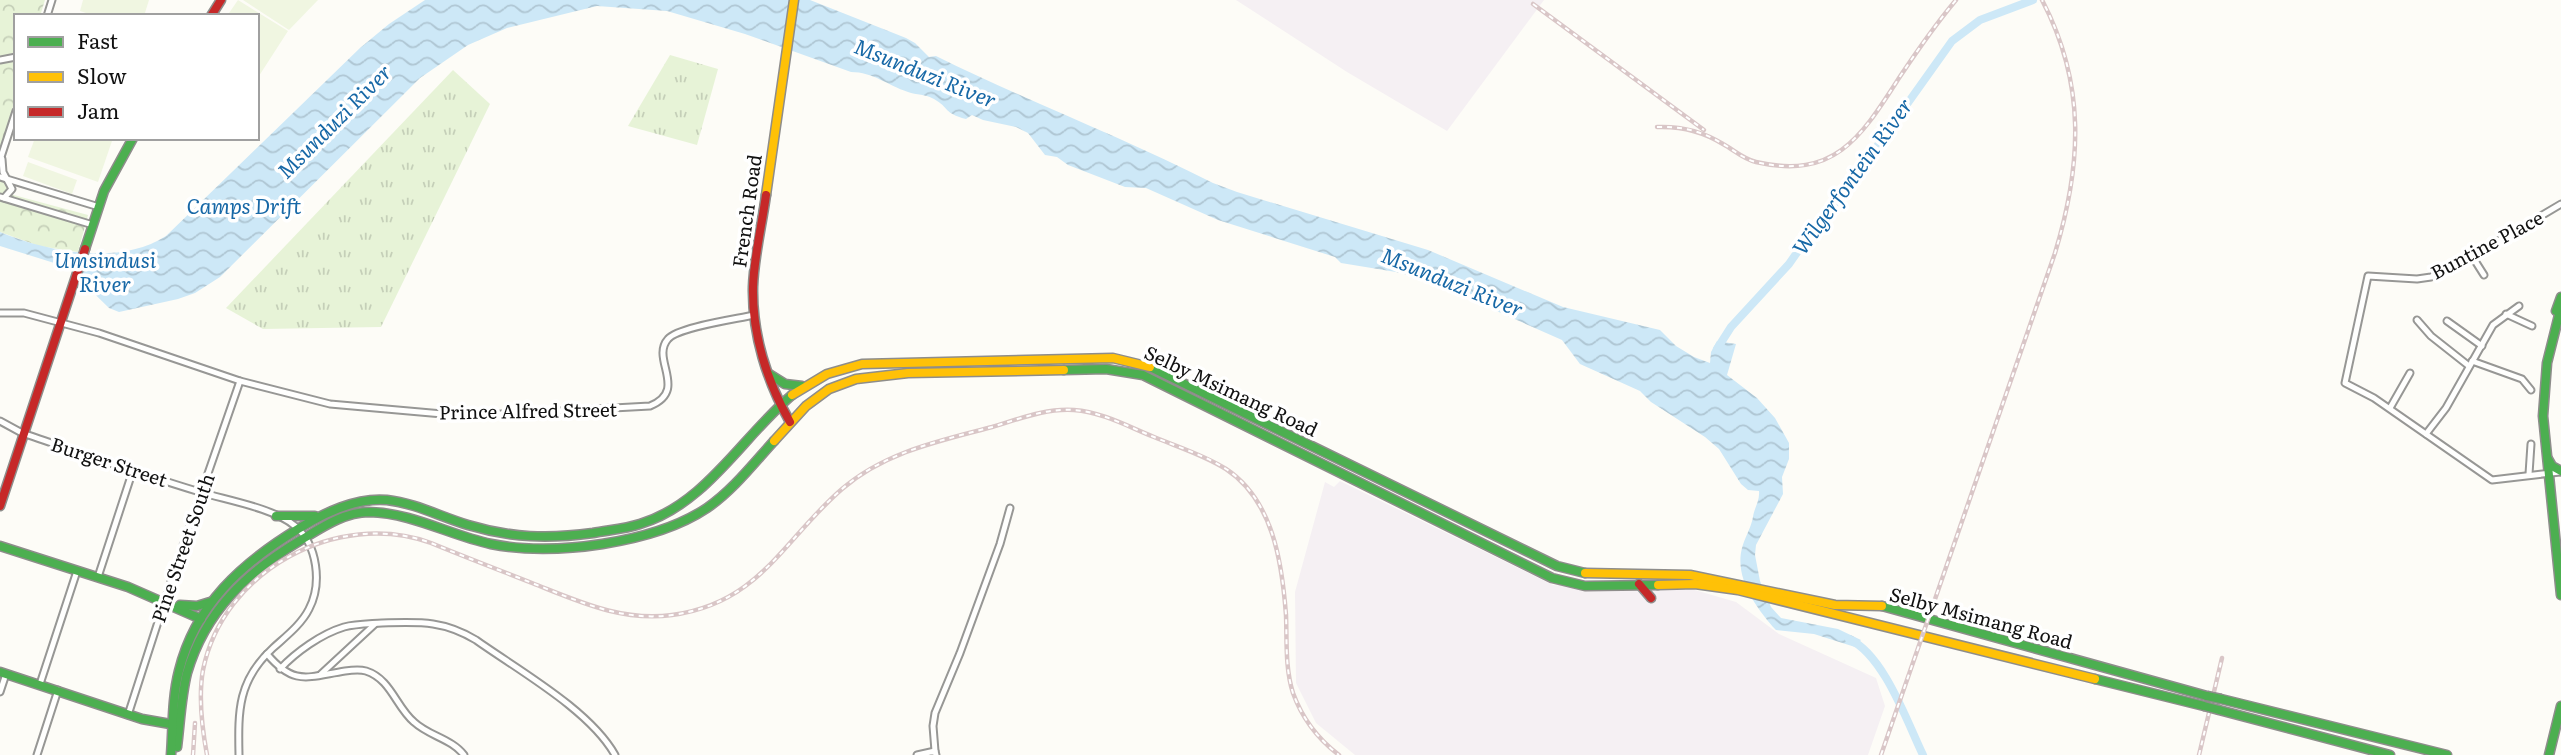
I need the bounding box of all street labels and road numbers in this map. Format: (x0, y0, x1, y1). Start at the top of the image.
street label: French Road (724, 152, 768, 269)
street label: Buntine Place (2425, 203, 2548, 286)
street label: Selby Msimang Road (1140, 338, 1323, 443)
street label: Prince Alfred Street (439, 394, 618, 426)
street label: Burger Street (48, 429, 171, 493)
street label: Pine Street South (143, 469, 221, 626)
street label: Selby Msimang Road (1887, 579, 2076, 655)

